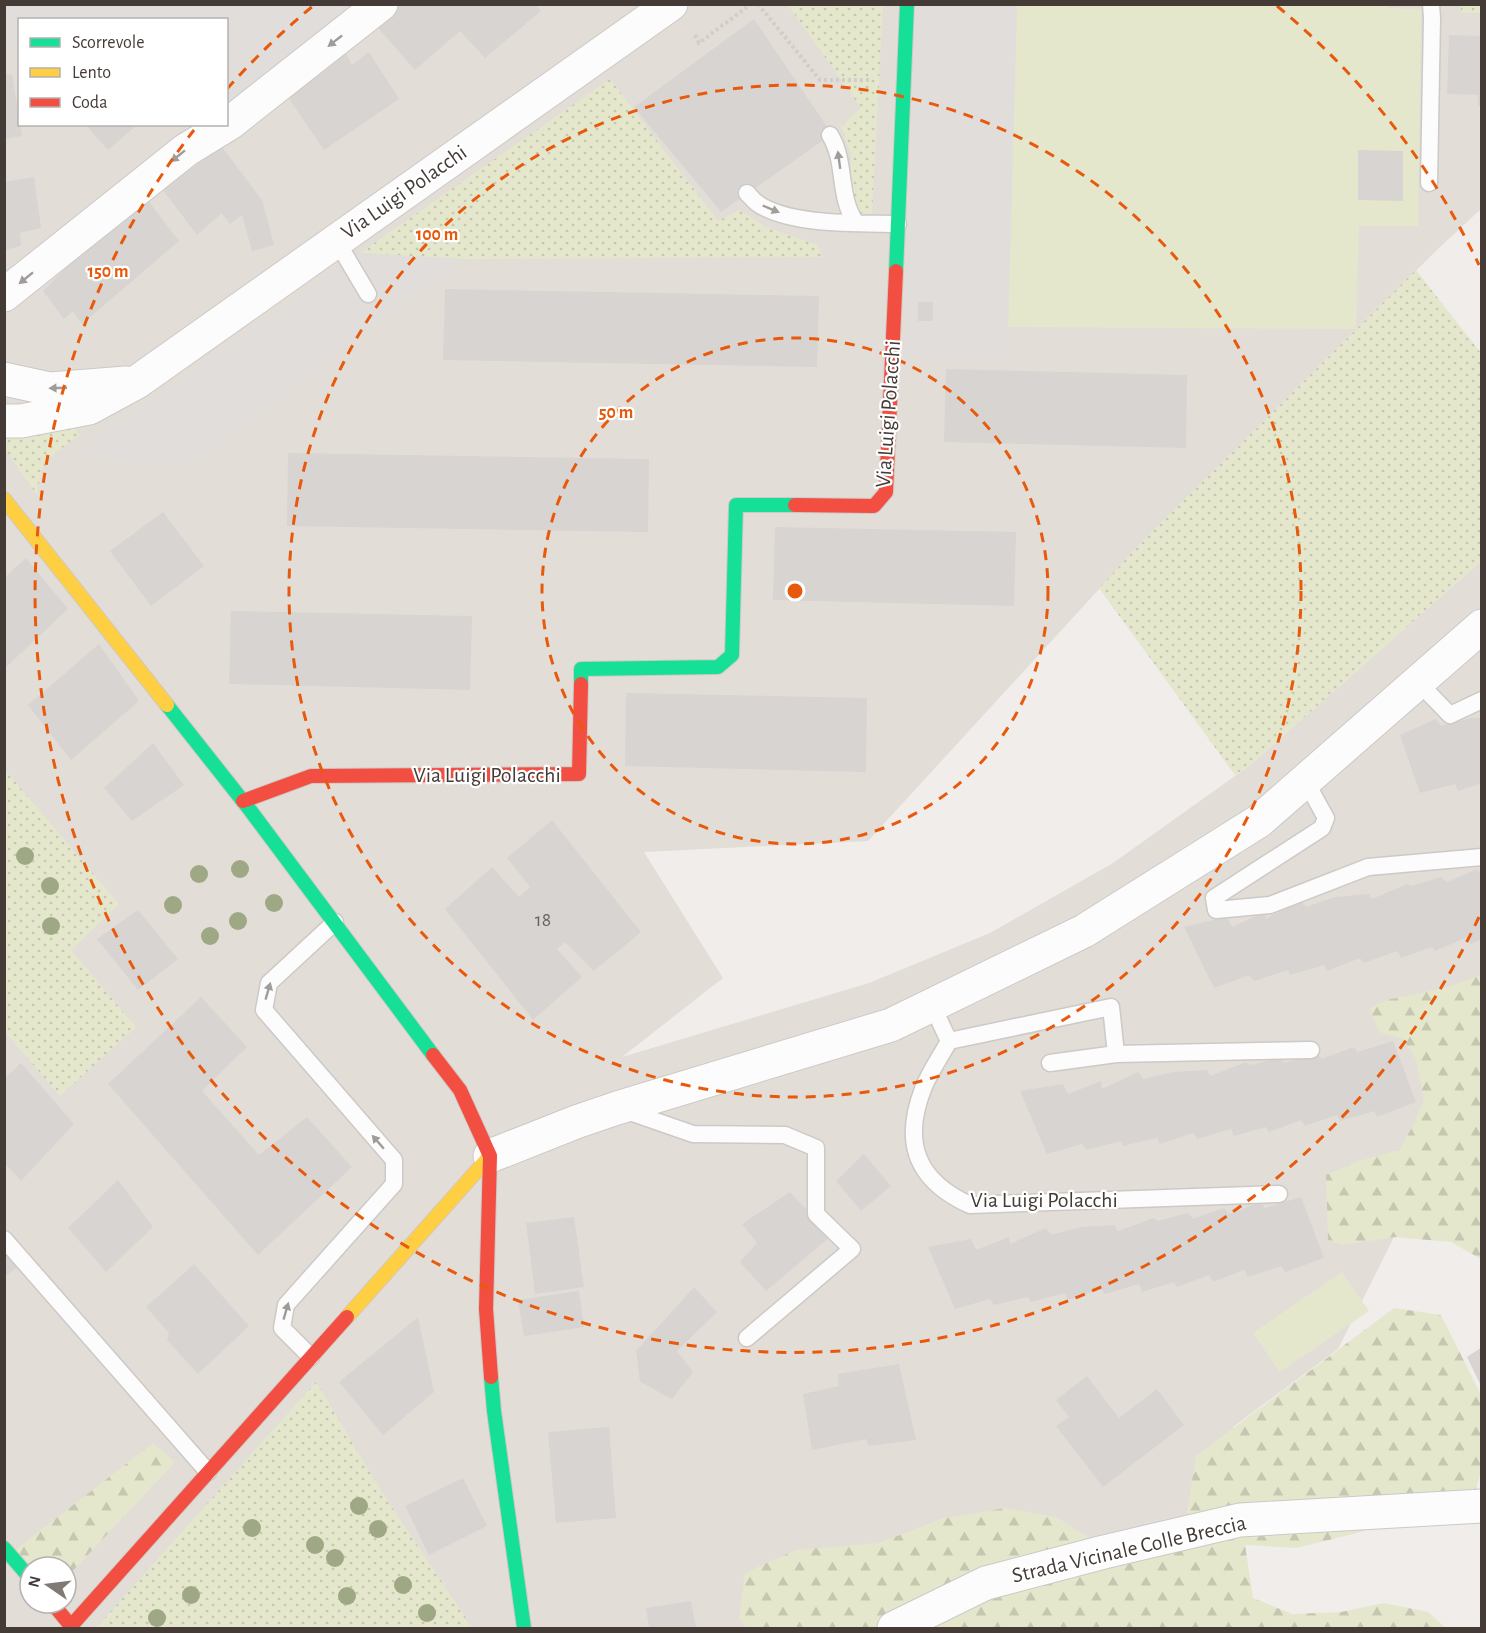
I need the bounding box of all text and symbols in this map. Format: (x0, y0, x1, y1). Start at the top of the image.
legend (18, 18, 228, 126)
text: Scorrevole (72, 34, 145, 52)
one-way arrow (327, 34, 343, 47)
text: Lento (72, 64, 111, 82)
text: Coda (72, 94, 107, 112)
street label: Via Luigi Polacchi (337, 141, 471, 243)
one-way arrow (170, 149, 186, 162)
one-way arrow (835, 151, 844, 170)
one-way arrow (762, 205, 779, 214)
text: 100 m (416, 226, 458, 244)
text: 150 m (88, 263, 128, 281)
one-way arrow (19, 271, 34, 284)
street label: Via Luigi Polacchi (872, 340, 904, 488)
one-way arrow (48, 383, 67, 392)
text: 50 m (599, 404, 633, 422)
centre of rings (785, 581, 805, 601)
street label: Via Luigi Polacchi (413, 764, 561, 786)
house number: 18 (535, 910, 551, 930)
one-way arrow (264, 981, 273, 999)
one-way arrow (372, 1135, 385, 1150)
street label: Via Luigi Polacchi (970, 1189, 1118, 1211)
one-way arrow (282, 1302, 291, 1320)
street label: Strada Vicinale Colle Breccia (1010, 1511, 1248, 1587)
north arrow (18, 1555, 78, 1615)
text: N (25, 1574, 44, 1589)

